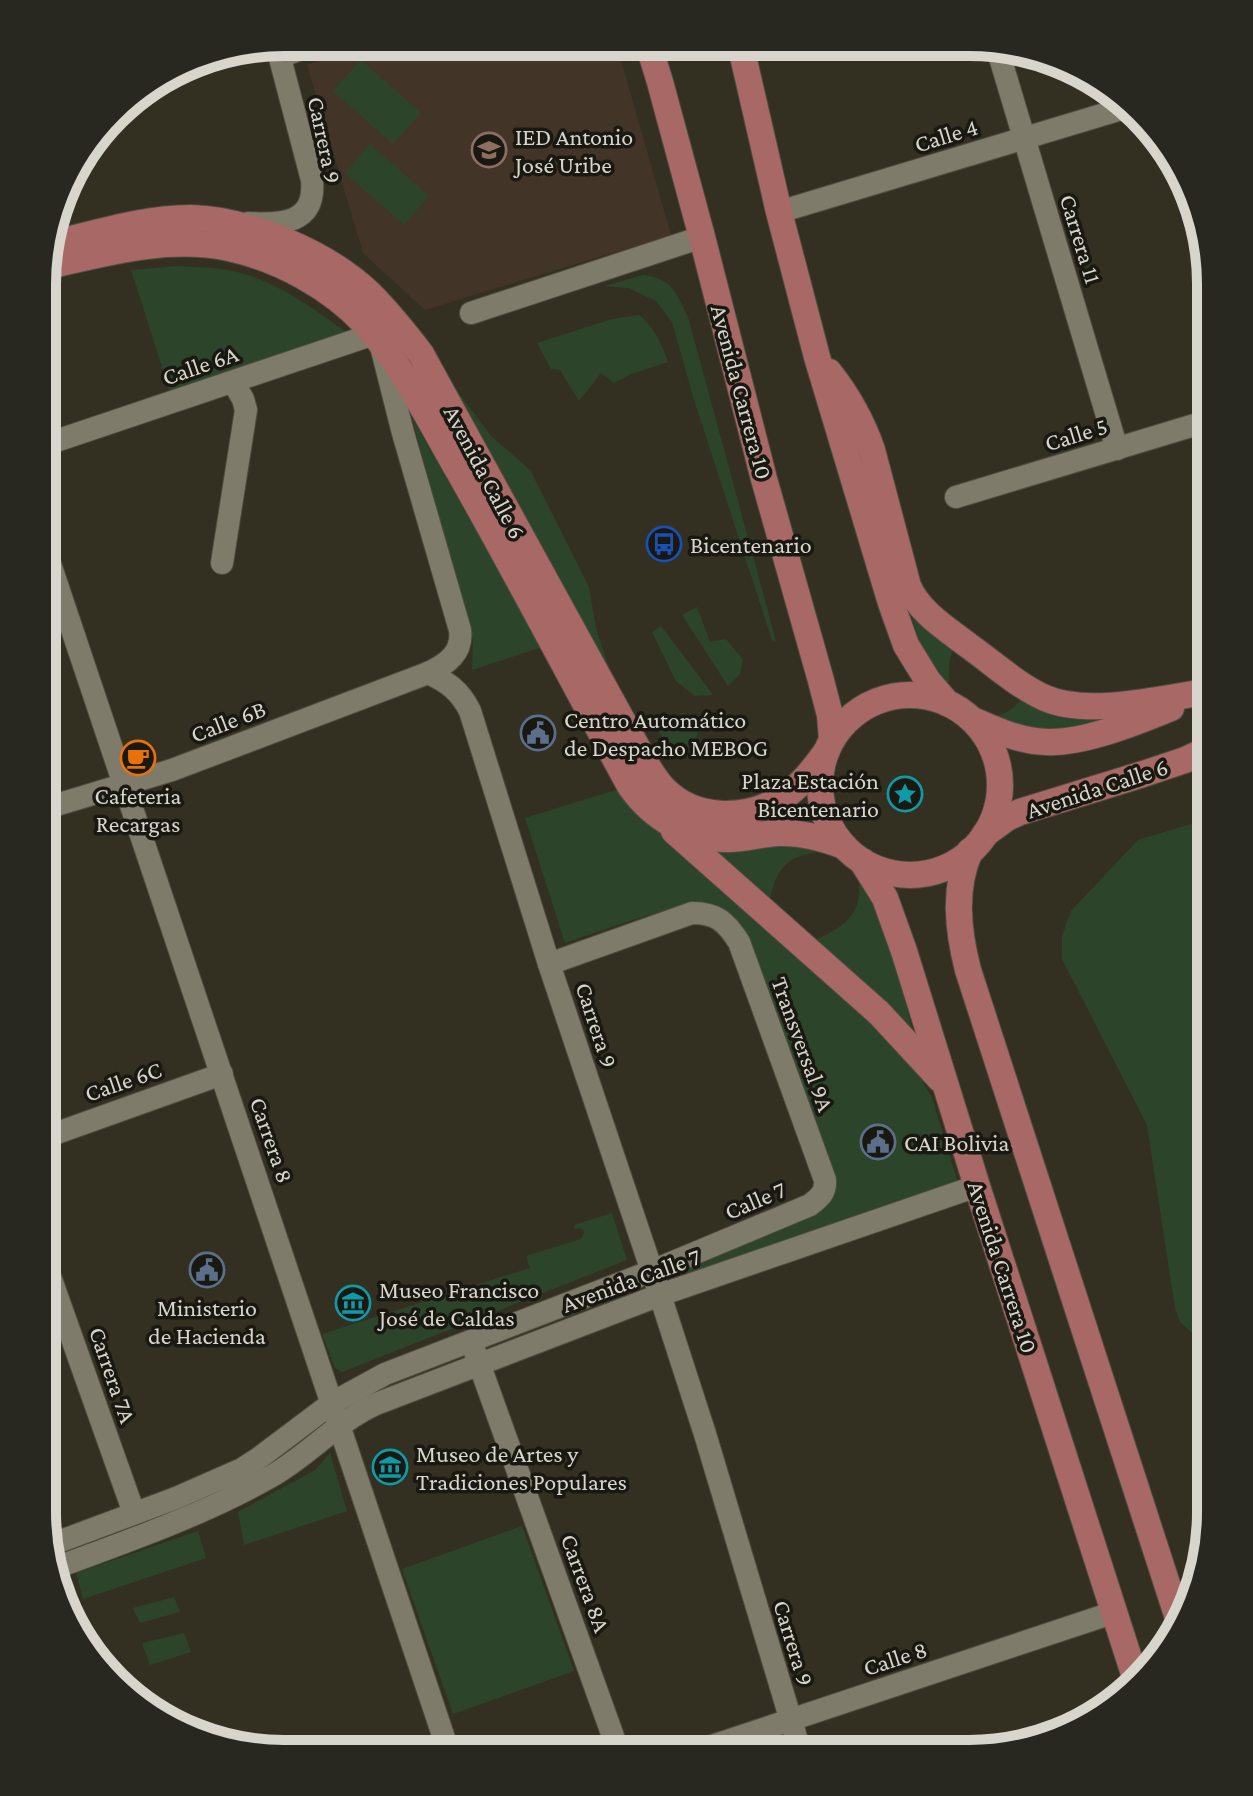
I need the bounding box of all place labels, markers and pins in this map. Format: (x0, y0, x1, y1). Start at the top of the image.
place label: IED Antonio José Uribe (513, 123, 633, 178)
school or university icon: IED Antonio José Uribe (470, 131, 508, 169)
bus stop icon: Bicentenario (645, 525, 683, 563)
place label: Bicentenario (690, 531, 812, 558)
place label: Centro Automático de Despacho MEBOG (564, 706, 768, 761)
public building icon: Centro Automático de Despacho MEBOG (519, 714, 557, 752)
cafe icon: Cafeteria Recargas (119, 739, 157, 777)
place label: Plaza Estación Bicentenario (741, 767, 879, 822)
place icon: Plaza Estación Bicentenario (886, 775, 924, 813)
place label: Cafeteria Recargas (95, 782, 181, 837)
public building icon: CAI Bolivia (859, 1123, 897, 1161)
place label: CAI Bolivia (904, 1129, 1009, 1156)
public building icon: Ministerio de Hacienda (188, 1251, 226, 1289)
place label: Museo Francisco José de Caldas (377, 1276, 539, 1331)
museum icon: Museo Francisco José de Caldas (334, 1284, 372, 1322)
place label: Ministerio de Hacienda (148, 1294, 266, 1349)
place label: Museo de Artes y Tradiciones Populares (416, 1440, 627, 1495)
museum icon: Museo de Artes y Tradiciones Populares (371, 1448, 409, 1486)

